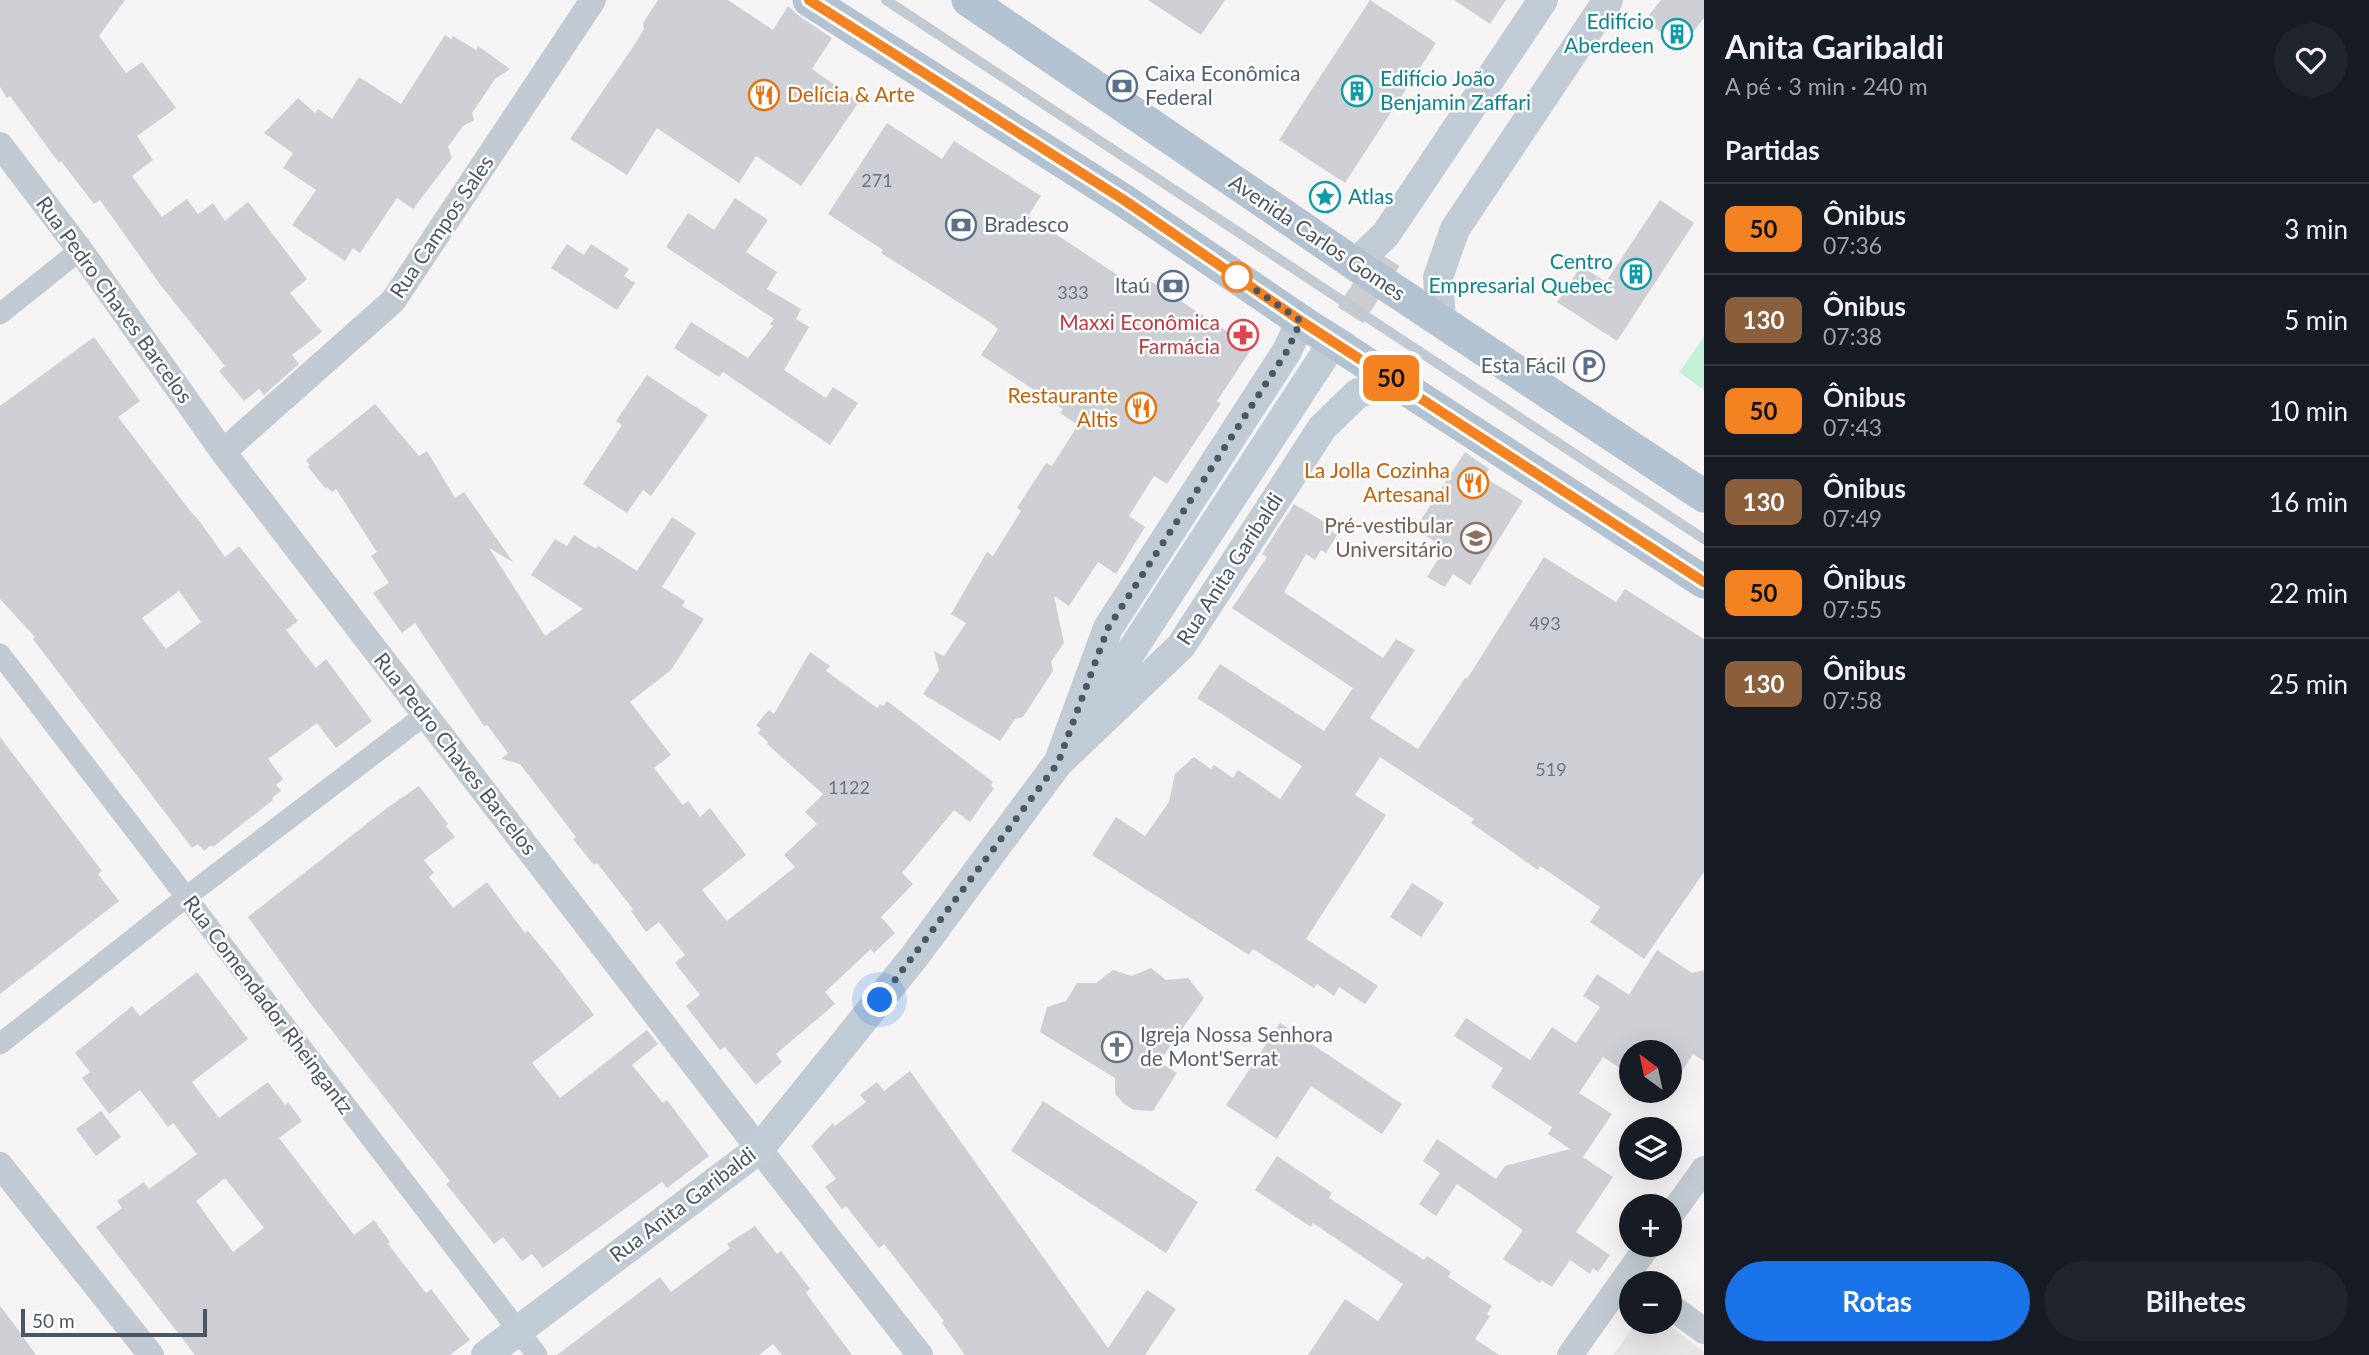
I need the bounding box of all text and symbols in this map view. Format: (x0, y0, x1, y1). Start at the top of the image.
place label: Edifício Aberdeen (1564, 8, 1654, 57)
building icon: Edifício Aberdeen (1660, 17, 1694, 51)
button: heart (2274, 23, 2348, 97)
text: Anita Garibaldi (1725, 26, 1944, 66)
place label: Caixa Econômica Federal (1145, 60, 1301, 109)
place label: Edifício João Benjamin Zaffari (1380, 65, 1531, 114)
bank icon: Caixa Econômica Federal (1105, 69, 1139, 103)
text: A pé · 3 min · 240 m (1725, 72, 1928, 100)
building icon: Edifício João Benjamin Zaffari (1340, 74, 1374, 108)
restaurant icon: Delícia & Arte (747, 78, 781, 112)
place label: Delícia & Arte (787, 81, 915, 106)
text: Partidas (1725, 134, 1820, 166)
street label: Rua Campos Sales (384, 150, 498, 302)
street label: Avenida Carlos Gomes (1225, 168, 1411, 305)
house number: 271 (861, 169, 893, 191)
place icon: Atlas (1308, 180, 1342, 214)
place label: Atlas (1348, 183, 1394, 208)
street label: Rua Pedro Chaves Barcelos (32, 191, 199, 407)
text: Ônibus (1823, 199, 1906, 231)
bank icon: Bradesco (944, 208, 978, 242)
place label: Bradesco (984, 211, 1069, 236)
text: 3 min (2284, 213, 2348, 245)
text: 50 (1750, 214, 1777, 243)
text: 07:36 (1823, 231, 1882, 259)
place label: Centro Empresarial Quebec (1429, 248, 1613, 297)
building icon: Centro Empresarial Quebec (1619, 257, 1653, 291)
unlabelled marker (1222, 262, 1252, 292)
bank icon: Itaú (1156, 269, 1190, 303)
place label: Itaú (1115, 272, 1150, 297)
house number: 333 (1057, 281, 1089, 303)
text: Ônibus (1823, 290, 1906, 322)
text: 5 min (2284, 304, 2348, 336)
text: 130 (1743, 305, 1784, 334)
place label: Maxxi Econômica Farmácia (1059, 309, 1220, 358)
pharmacy icon: Maxxi Econômica Farmácia (1226, 318, 1260, 352)
text: 07:38 (1823, 322, 1882, 350)
parking icon: Esta Fácil (1572, 349, 1606, 383)
place label: Esta Fácil (1481, 352, 1566, 377)
line badge: 50 (1360, 355, 1422, 401)
text: 50 (1377, 363, 1405, 392)
text: Ônibus (1823, 381, 1906, 413)
place label: Restaurante Altis (1008, 382, 1118, 431)
restaurant icon: Restaurante Altis (1124, 391, 1158, 425)
text: 10 min (2269, 395, 2348, 427)
text: 50 (1750, 396, 1777, 425)
text: 07:43 (1823, 413, 1882, 441)
place label: La Jolla Cozinha Artesanal (1304, 457, 1450, 506)
restaurant icon: La Jolla Cozinha Artesanal (1456, 466, 1490, 500)
text: Ônibus (1823, 472, 1906, 504)
text: 16 min (2269, 486, 2348, 518)
street label: Rua Anita Garibaldi (1170, 487, 1287, 649)
text: 130 (1743, 487, 1784, 516)
text: 07:49 (1823, 504, 1882, 532)
place label: Pré-vestibular Universitário (1324, 512, 1453, 561)
school or university icon: Pré-vestibular Universitário (1459, 521, 1493, 555)
text: Ônibus (1823, 563, 1906, 595)
text: 22 min (2269, 577, 2348, 609)
text: 50 (1750, 578, 1777, 607)
text: 07:55 (1823, 595, 1882, 623)
house number: 493 (1529, 612, 1561, 634)
street label: Rua Pedro Chaves Barcelos (369, 647, 543, 859)
text: Ônibus (1823, 654, 1906, 686)
text: 25 min (2269, 668, 2348, 700)
text: 130 (1743, 669, 1784, 698)
text: 07:58 (1823, 686, 1882, 714)
house number: 519 (1535, 758, 1567, 780)
house number: 1122 (828, 776, 870, 798)
street label: Rua Comendador Rheingantz (179, 890, 360, 1118)
your location (862, 982, 897, 1017)
place label: Igreja Nossa Senhora de Mont'Serrat (1140, 1021, 1333, 1070)
church icon: Igreja Nossa Senhora de Mont'Serrat (1100, 1030, 1134, 1064)
north arrow (1619, 1040, 1682, 1102)
map controls (1619, 1040, 1682, 1334)
button: layers (1619, 1117, 1682, 1180)
street label: Rua Anita Garibaldi (604, 1141, 760, 1267)
button: + (1619, 1194, 1682, 1257)
button: Rotas (1725, 1261, 2030, 1341)
button: Bilhetes (2044, 1261, 2348, 1341)
button: − (1619, 1271, 1682, 1334)
scale bar (21, 1306, 206, 1338)
text: 50 m (32, 1309, 75, 1332)

